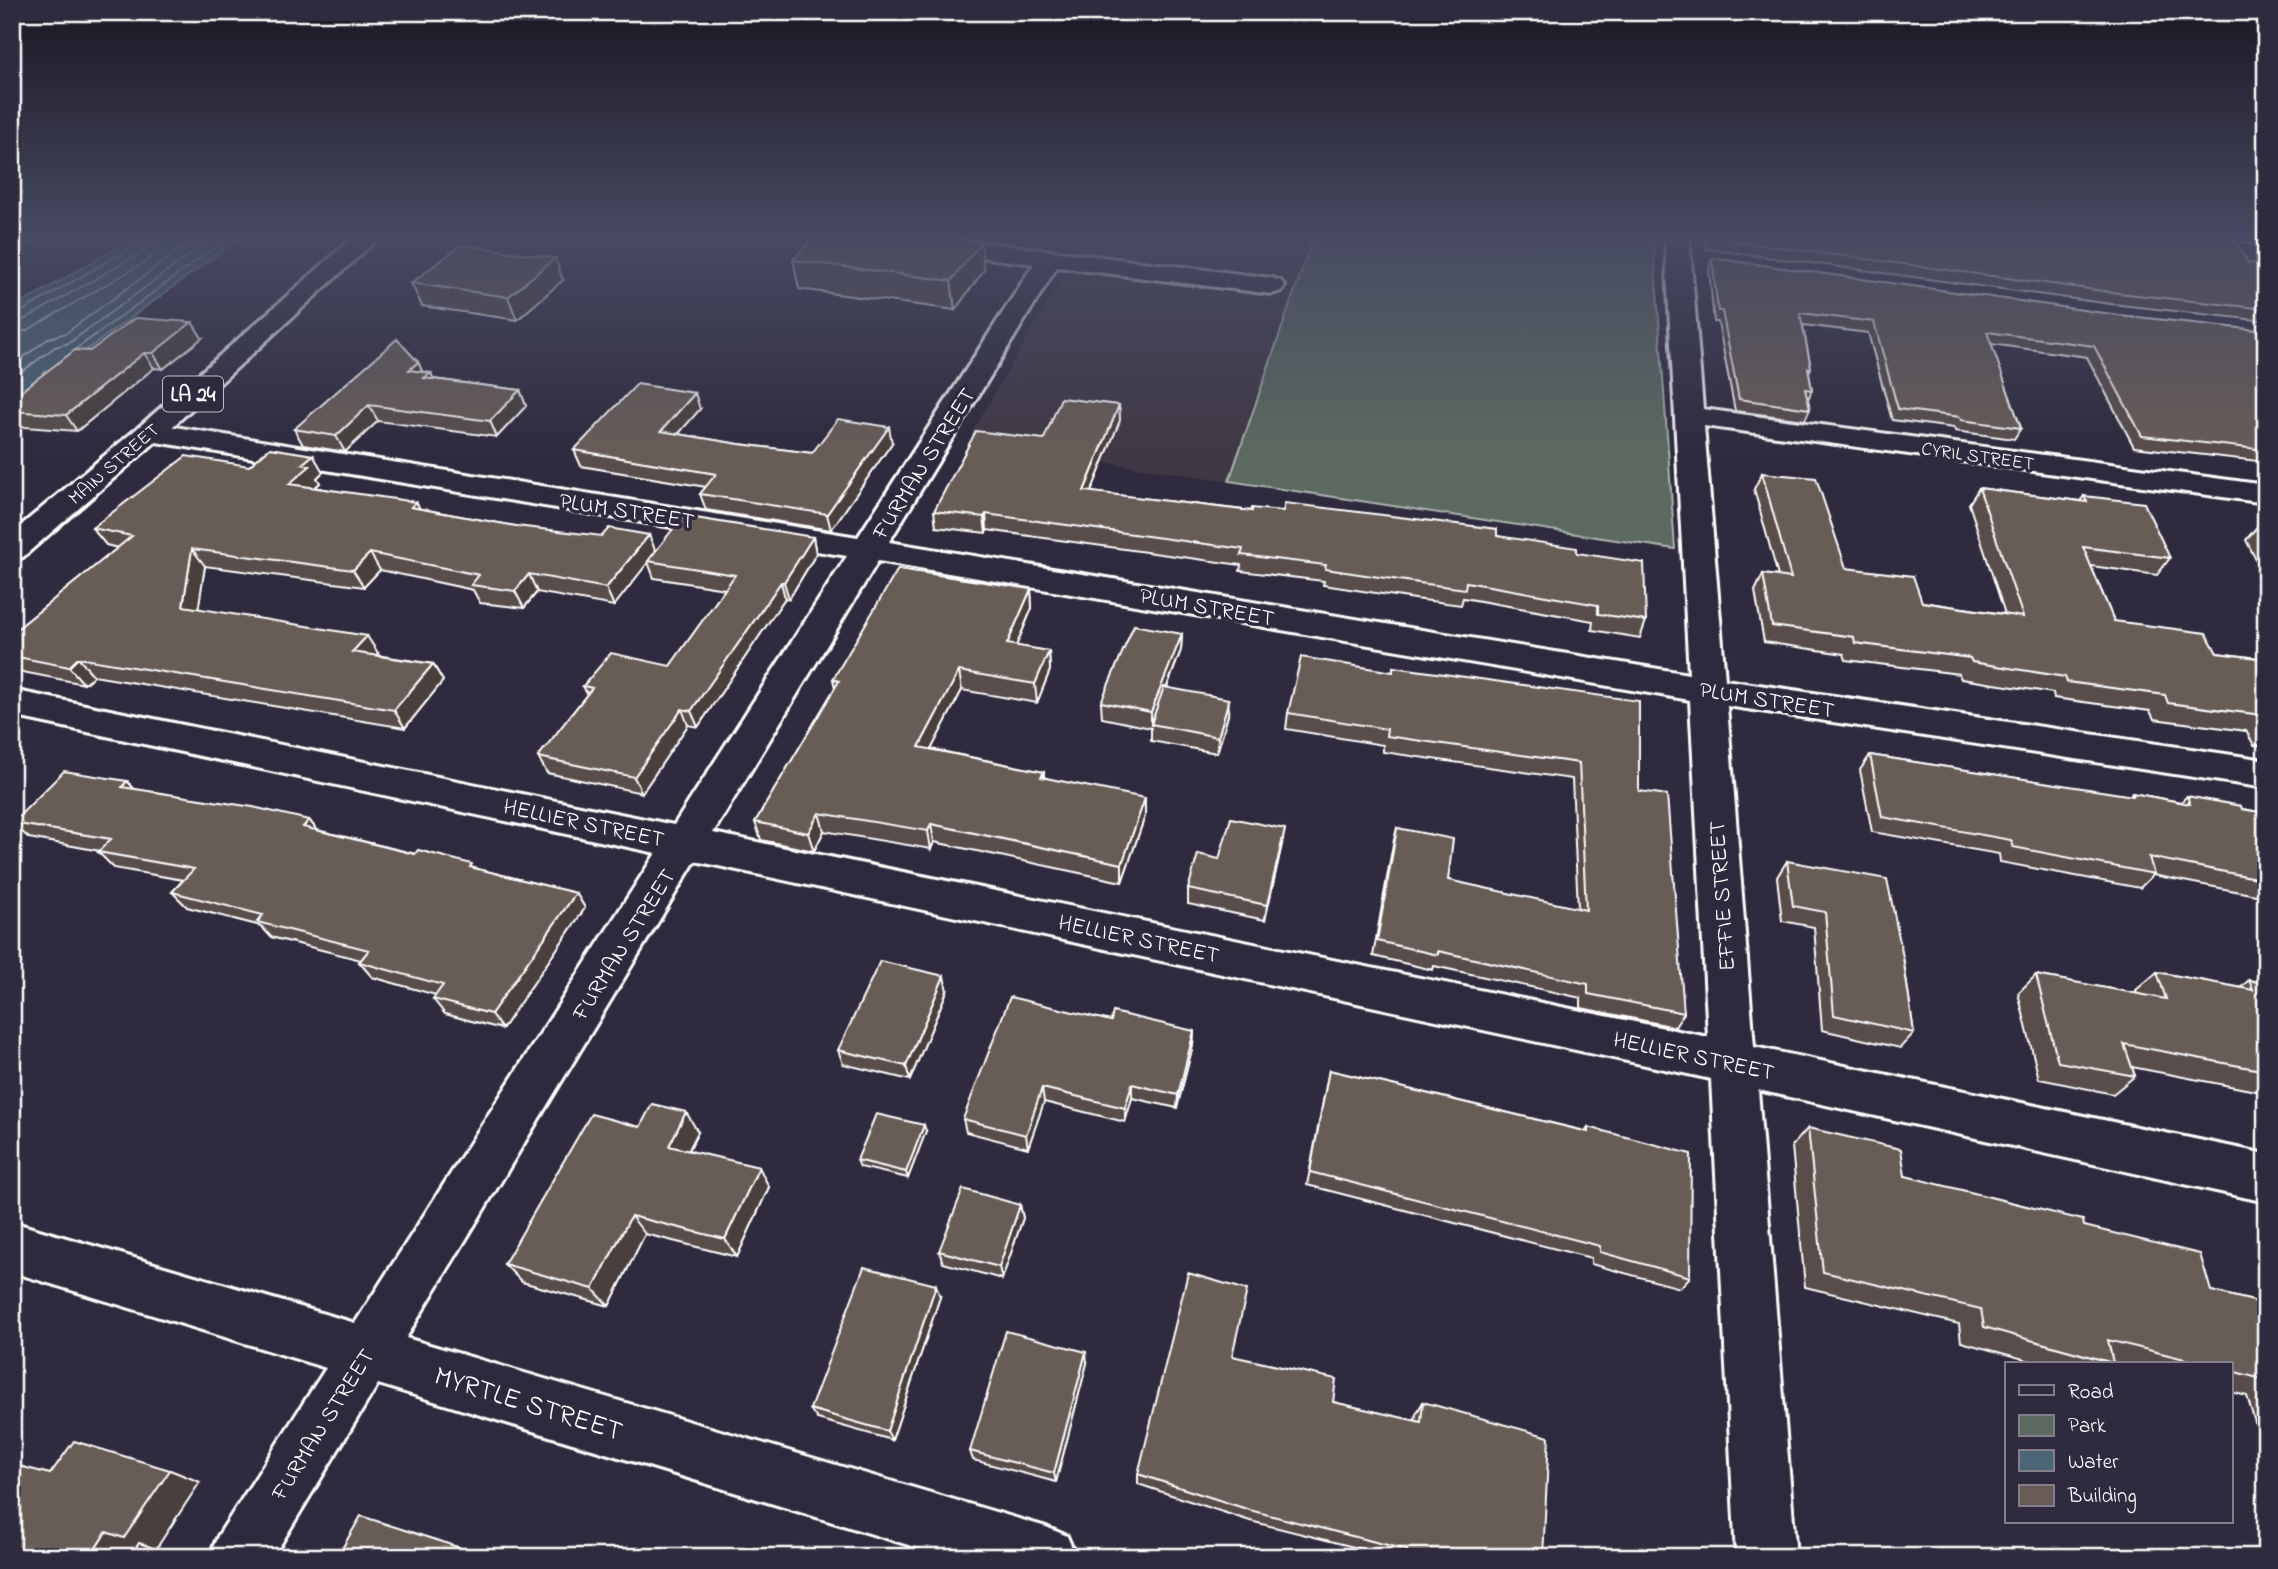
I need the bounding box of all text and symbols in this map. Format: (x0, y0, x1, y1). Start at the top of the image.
road number: LA 24 (163, 376, 223, 412)
street label: FURMAN STREET (865, 382, 985, 547)
street label: MAIN STREET (63, 418, 166, 512)
street label: CYRIL STREET (1920, 436, 2036, 479)
street label: PLUM STREET (557, 486, 697, 539)
street label: PLUM STREET (1137, 580, 1277, 637)
street label: PLUM STREET (1697, 675, 1837, 728)
street label: HELLIER STREET (500, 791, 667, 858)
street label: EFFIE STREET (1702, 820, 1745, 972)
street label: FURMAN STREET (565, 863, 685, 1028)
street label: HELLIER STREET (1055, 907, 1222, 974)
street label: HELLIER STREET (1610, 1024, 1777, 1091)
street label: FURMAN STREET (264, 1343, 384, 1508)
street label: MYRTLE STREET (429, 1357, 627, 1453)
legend (2005, 1362, 2232, 1524)
text: Road (2068, 1378, 2114, 1408)
text: Park (2068, 1412, 2107, 1442)
text: Water (2068, 1448, 2119, 1478)
text: Building (2067, 1482, 2137, 1514)

